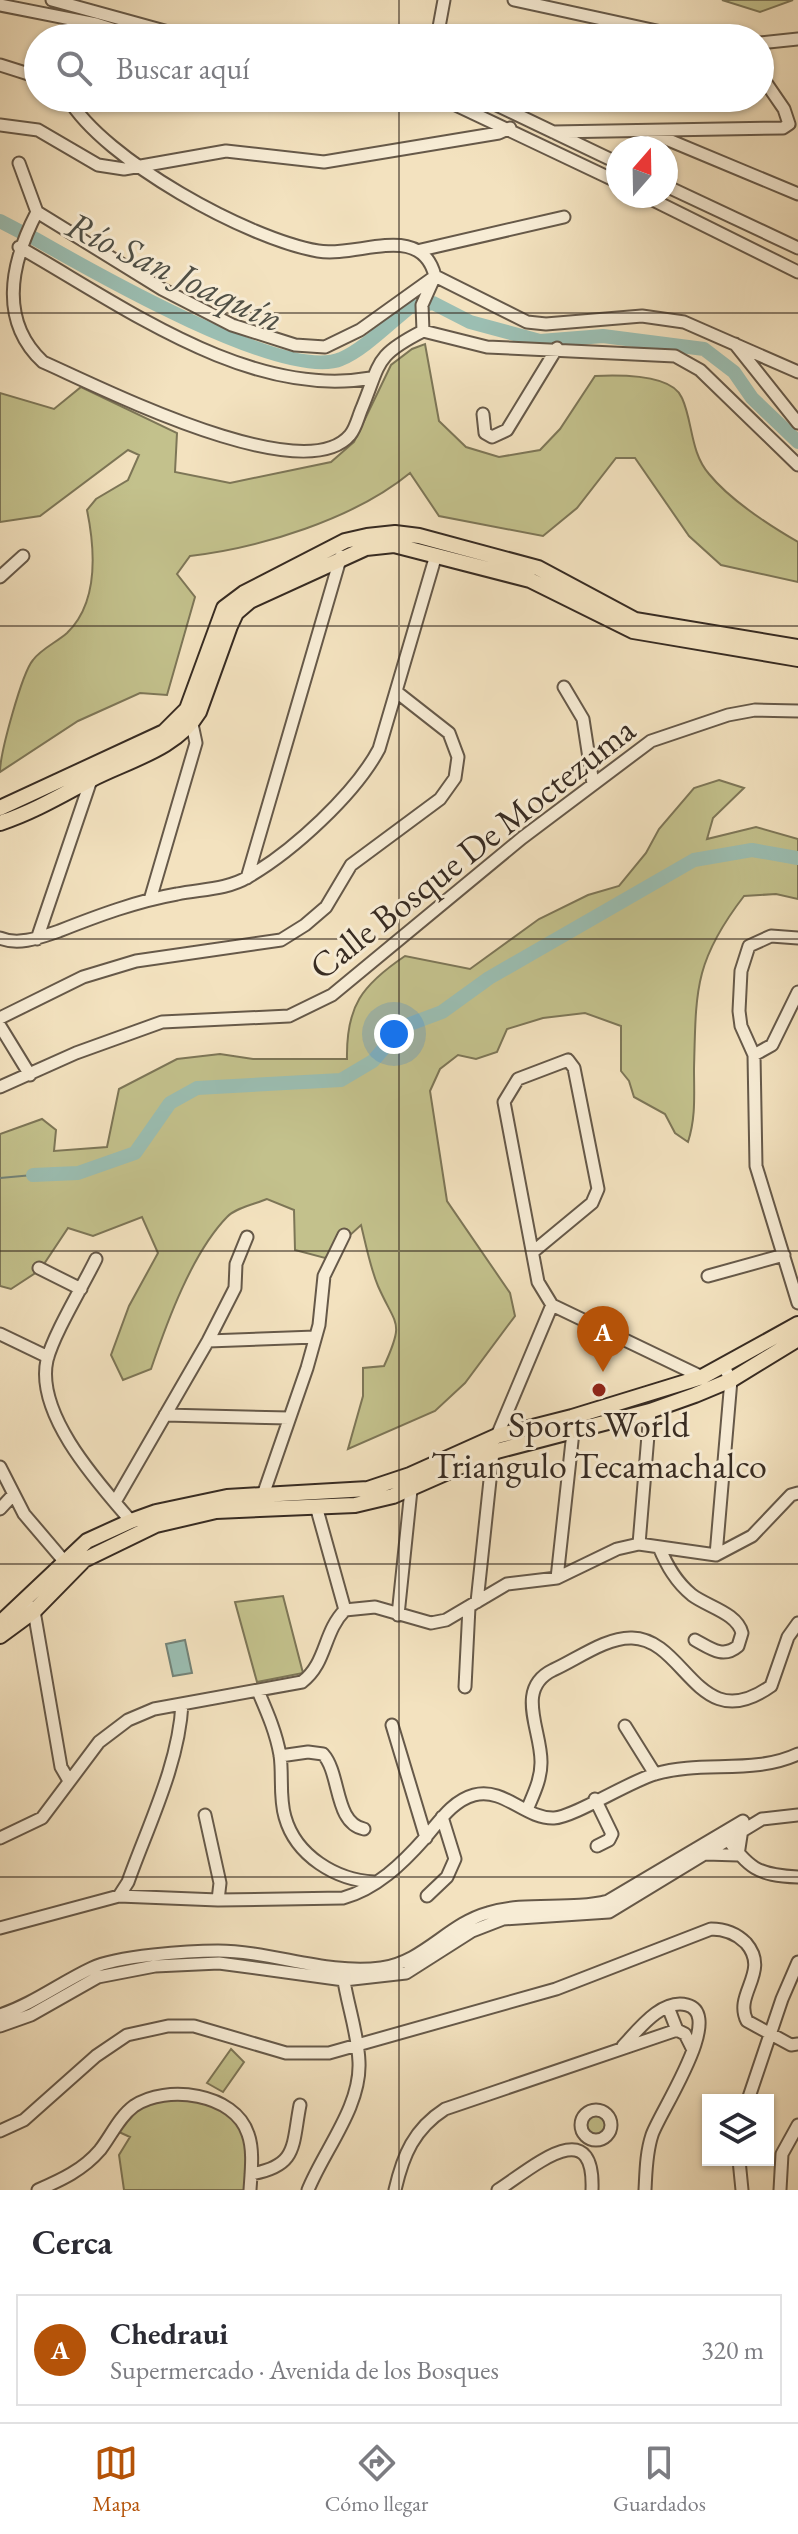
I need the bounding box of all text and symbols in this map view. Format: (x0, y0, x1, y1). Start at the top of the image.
search box (24, 24, 774, 112)
icon: search (52, 46, 96, 90)
text: Buscar aquí (116, 49, 250, 88)
north arrow (606, 136, 678, 208)
water label: Río San Joaquín (59, 199, 291, 343)
street label: Calle Bosque De Moctezuma (300, 706, 645, 990)
your location (374, 1014, 414, 1054)
pin: A (577, 1306, 629, 1372)
marker: Sports World Triangulo Tecamachalco (590, 1381, 608, 1399)
place label: Sports World Triangulo Tecamachalco (431, 1401, 767, 1489)
map controls (702, 2094, 774, 2166)
button: layers (702, 2094, 774, 2166)
text: Cerca (32, 2220, 112, 2264)
text: Chedraui (110, 2314, 228, 2353)
text: A (51, 2333, 69, 2367)
text: 320 m (701, 2333, 764, 2367)
text: Supermercado · Avenida de los Bosques (110, 2353, 499, 2387)
tab: Mapa (92, 2441, 140, 2518)
tab: Cómo llegar (325, 2441, 428, 2518)
tab: Guardados (613, 2441, 706, 2518)

